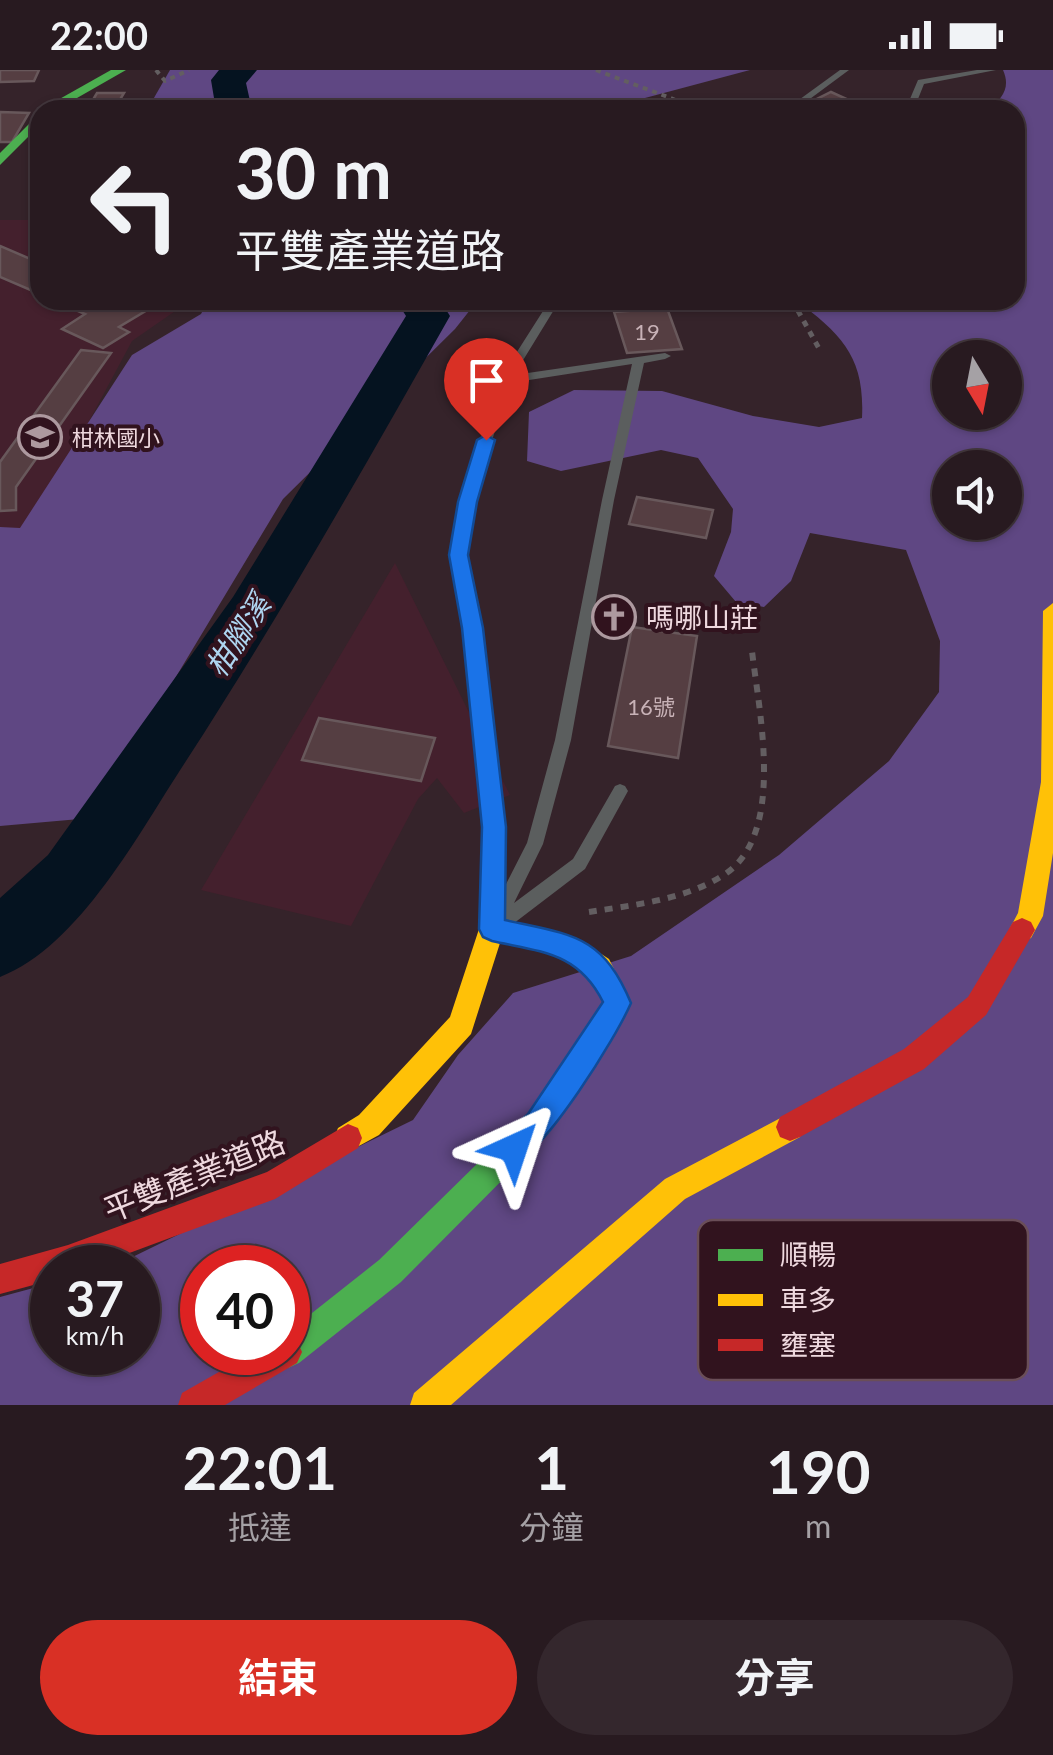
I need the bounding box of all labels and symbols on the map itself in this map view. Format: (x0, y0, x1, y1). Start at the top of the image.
house number: 19 (634, 318, 660, 345)
pin (444, 338, 529, 441)
north arrow (932, 340, 1022, 430)
school or university icon: 柑林國小 (17, 414, 63, 460)
place label: 柑林國小 (72, 424, 160, 451)
water label: 柑腳溪 (197, 584, 279, 683)
church icon: 嗎哪山莊 (591, 594, 637, 640)
place label: 嗎哪山莊 (646, 600, 758, 634)
house number: 16號 (627, 693, 675, 720)
position arrow (462, 1096, 566, 1200)
street label: 平雙產業道路 (98, 1121, 290, 1229)
legend (698, 1220, 1028, 1380)
text: 順暢 (780, 1237, 836, 1271)
speed limit sign: 40 (180, 1245, 310, 1375)
text: 車多 (780, 1282, 836, 1316)
text: 壅塞 (780, 1327, 836, 1361)

